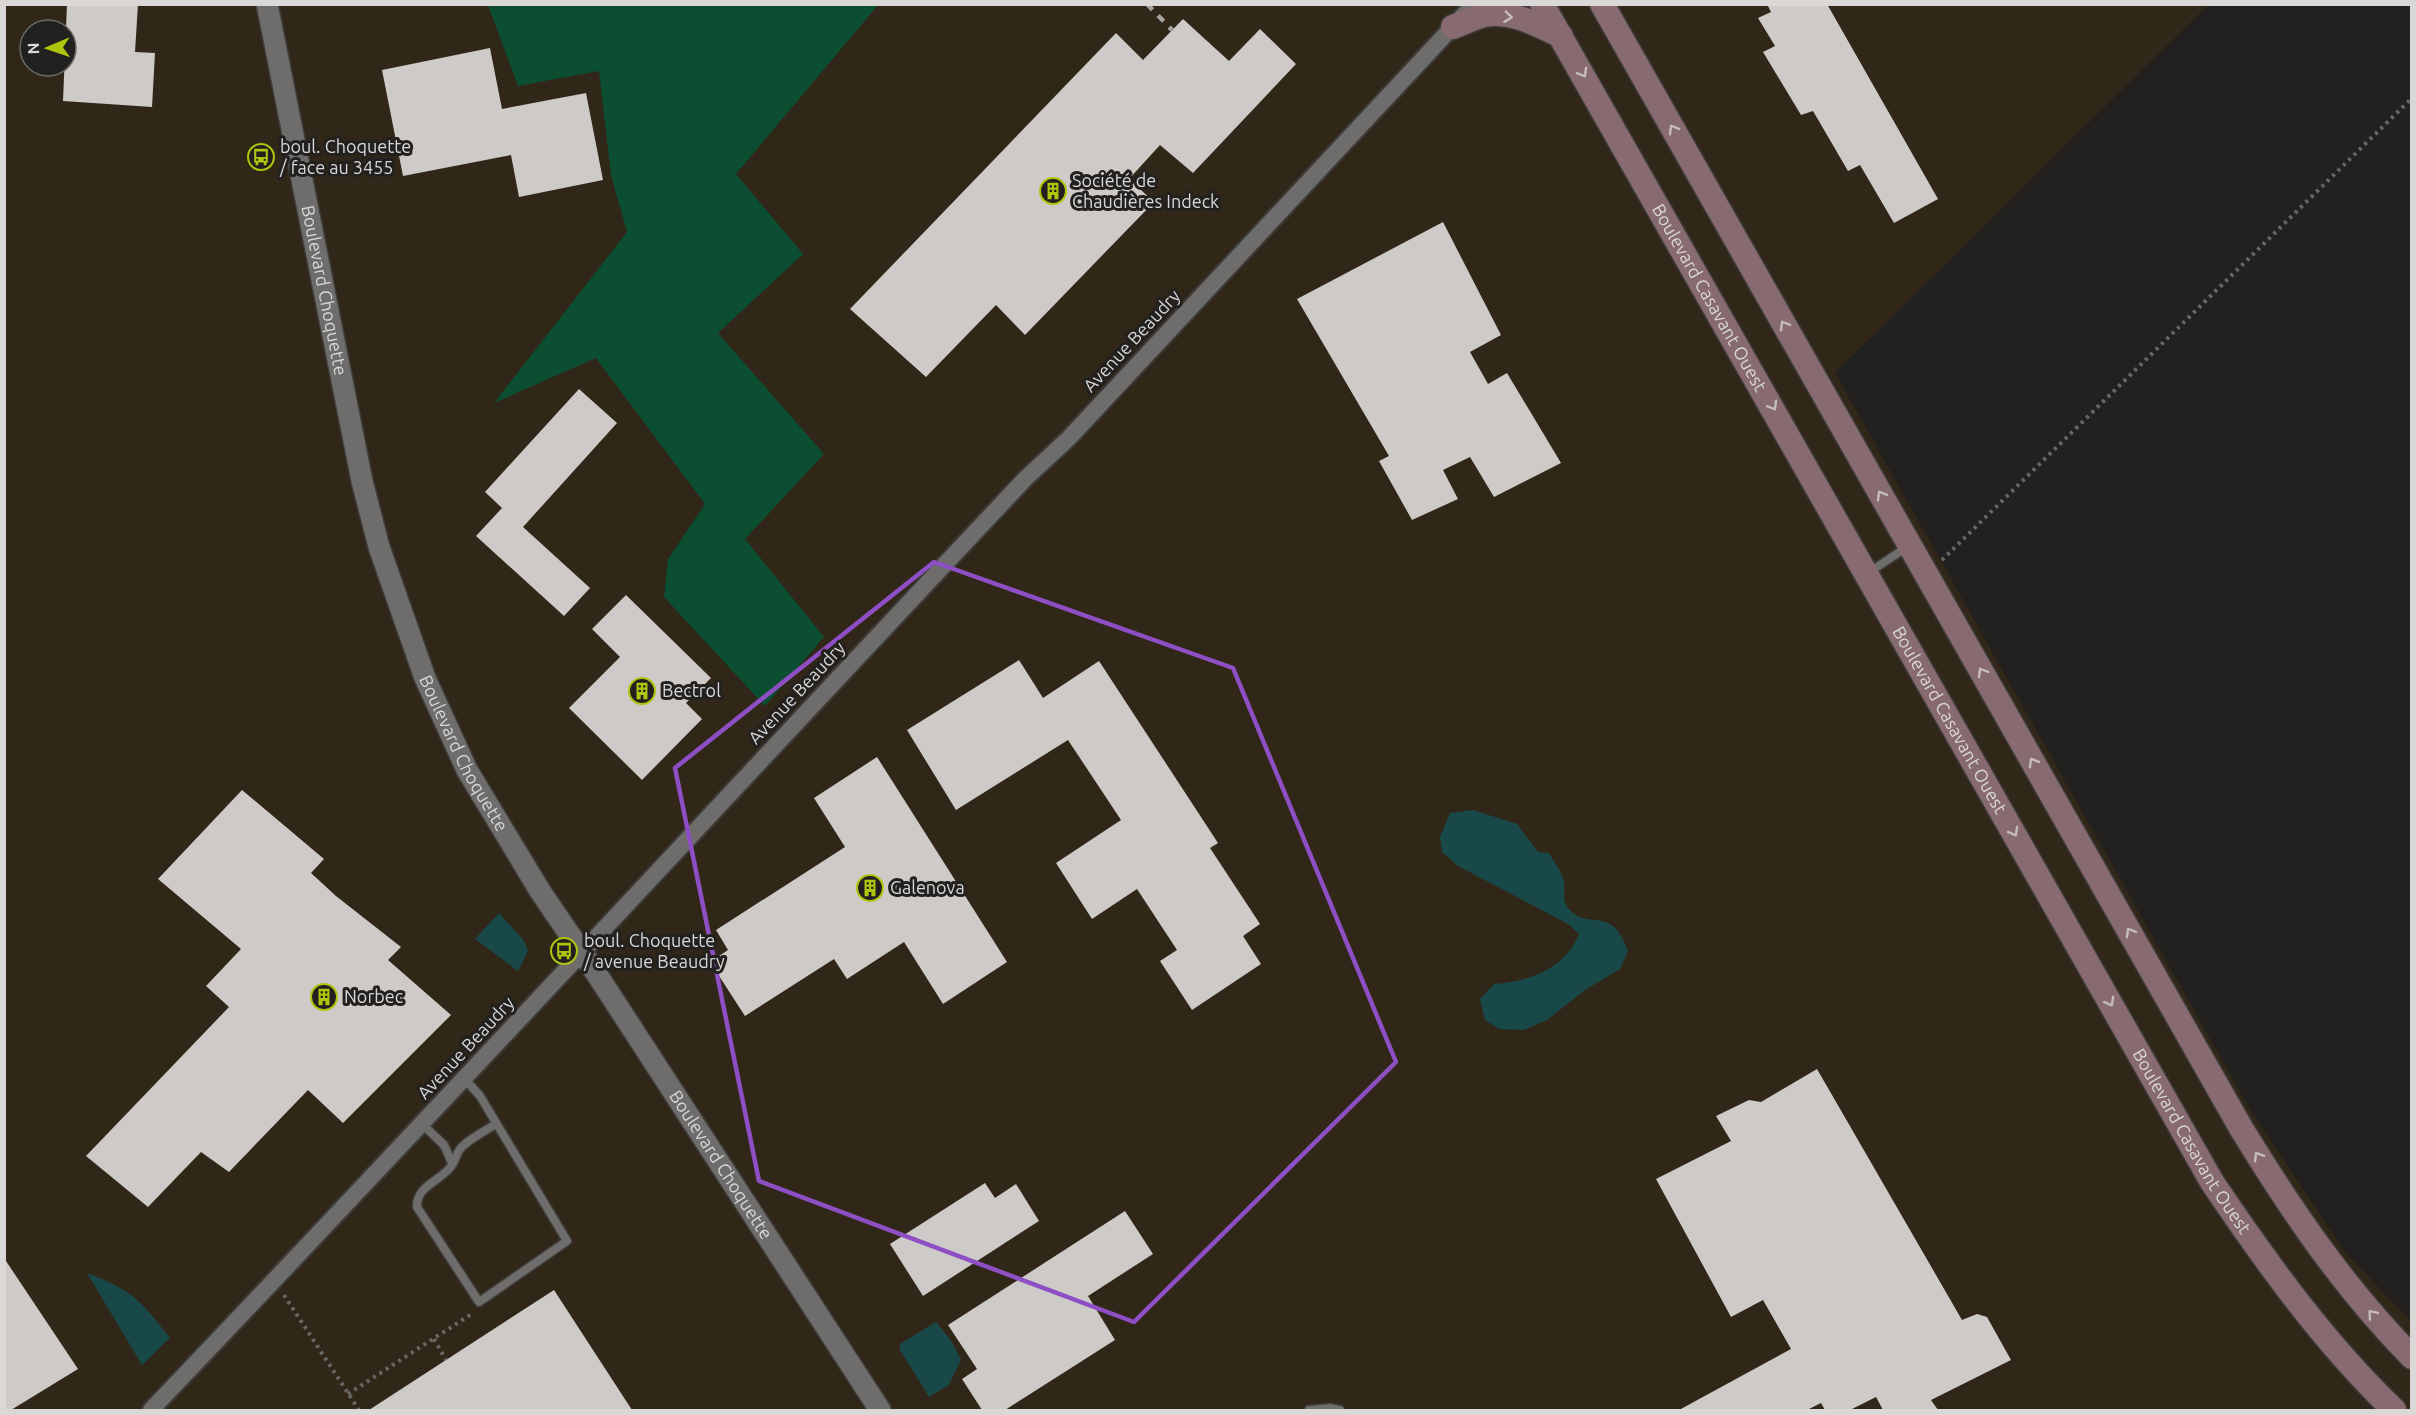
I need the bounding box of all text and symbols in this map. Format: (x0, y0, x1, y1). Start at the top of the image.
one-way arrow (1503, 10, 1513, 23)
north arrow (18, 18, 78, 78)
text: N (24, 42, 42, 55)
one-way arrow (1576, 67, 1587, 77)
one-way arrow (1669, 125, 1680, 135)
place label: boul. Choquette / face au 3455 (279, 136, 411, 177)
bus stop icon: boul. Choquette / face au 3455 (246, 142, 276, 172)
place label: Société de Chaudières Indeck (1072, 170, 1219, 211)
building icon: Société de Chaudières Indeck (1038, 176, 1068, 206)
street label: Boulevard Casavant Ouest (1649, 200, 1771, 395)
street label: Boulevard Choquette (298, 203, 352, 377)
street label: Avenue Beaudry (1079, 285, 1184, 395)
one-way arrow (1780, 321, 1792, 331)
one-way arrow (1766, 400, 1777, 411)
one-way arrow (1877, 491, 1888, 501)
street label: Boulevard Casavant Ouest (1889, 622, 2011, 817)
street label: Avenue Beaudry (744, 637, 849, 747)
one-way arrow (1978, 668, 1989, 678)
street label: Boulevard Choquette (416, 672, 513, 835)
building icon: Bectrol (627, 676, 657, 706)
place label: Bectrol (662, 680, 721, 700)
one-way arrow (2029, 758, 2041, 769)
one-way arrow (2007, 826, 2018, 836)
building icon: Galenova (855, 873, 885, 903)
place label: Galenova (890, 877, 965, 897)
one-way arrow (2126, 928, 2137, 938)
place label: boul. Choquette / avenue Beaudry (583, 930, 725, 971)
bus stop icon: boul. Choquette / avenue Beaudry (549, 936, 579, 966)
building icon: Norbec (309, 982, 339, 1012)
place label: Norbec (344, 986, 403, 1006)
street label: Avenue Beaudry (413, 992, 518, 1102)
one-way arrow (2103, 996, 2114, 1006)
street label: Boulevard Casavant Ouest (2129, 1045, 2256, 1237)
street label: Boulevard Choquette (666, 1086, 777, 1242)
one-way arrow (2254, 1152, 2266, 1162)
one-way arrow (2368, 1310, 2379, 1321)

